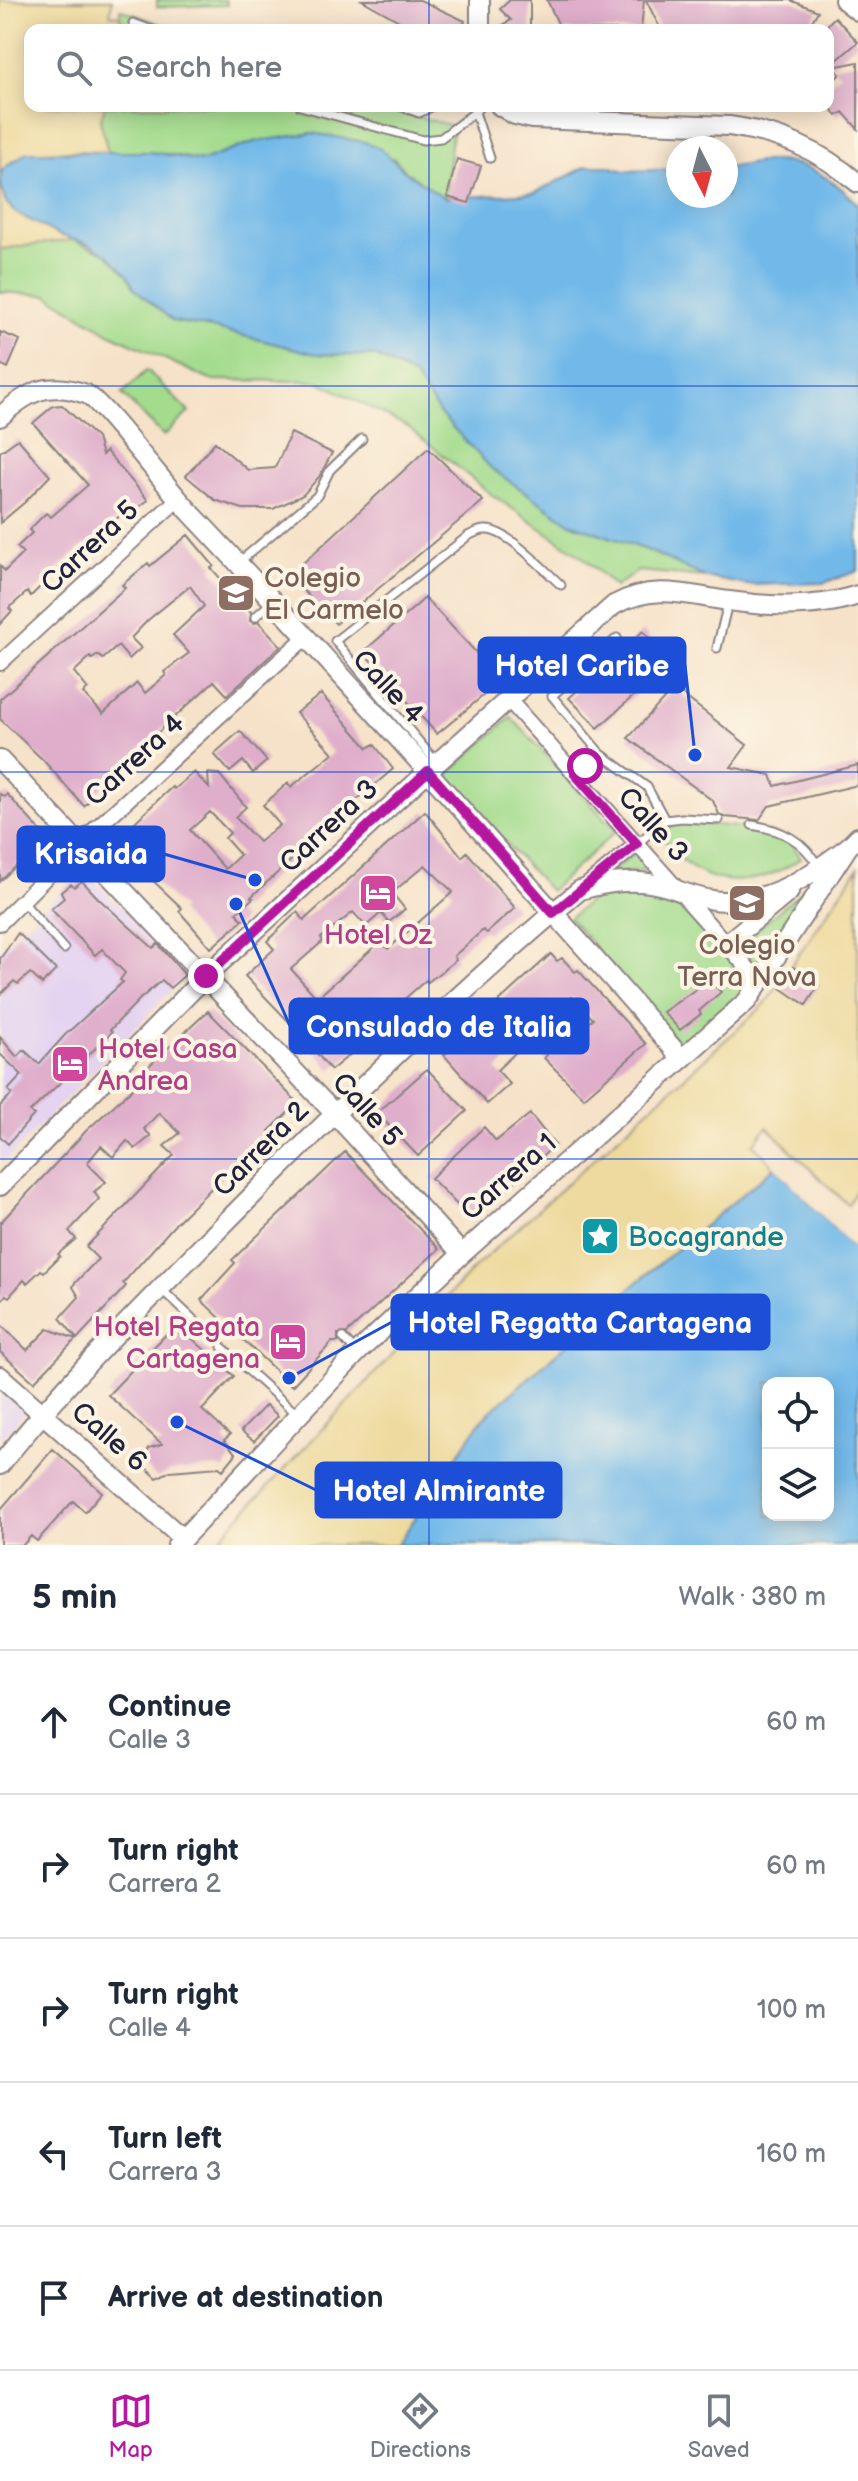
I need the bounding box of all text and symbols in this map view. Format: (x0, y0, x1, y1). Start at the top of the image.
search box (24, 24, 834, 112)
icon: search (52, 46, 96, 90)
text: Search here (116, 50, 282, 86)
north arrow (666, 136, 738, 208)
street label: Carrera 5 (35, 494, 146, 600)
place label: Colegio El Carmelo (264, 562, 404, 627)
school or university icon: Colegio El Carmelo (215, 572, 257, 614)
callout: Hotel Caribe (479, 638, 685, 692)
street label: Calle 4 (345, 643, 430, 731)
text: Hotel Caribe (495, 649, 669, 685)
street label: Carrera 4 (79, 707, 191, 813)
route start (567, 748, 603, 784)
street label: Carrera 3 (273, 772, 385, 880)
street label: Calle 3 (611, 781, 695, 869)
callout: Krisaida (18, 827, 164, 881)
text: Krisaida (34, 837, 148, 873)
hotel icon: Hotel Oz (357, 872, 399, 914)
school or university icon: Colegio Terra Nova (726, 882, 768, 924)
place label: Hotel Oz (324, 919, 433, 952)
place label: Colegio Terra Nova (677, 929, 817, 994)
route end (188, 958, 224, 994)
callout: Consulado de Italia (290, 999, 588, 1053)
text: Consulado de Italia (306, 1010, 572, 1046)
place label: Hotel Casa Andrea (98, 1033, 238, 1098)
hotel icon: Hotel Casa Andrea (49, 1043, 91, 1085)
street label: Calle 5 (325, 1066, 409, 1154)
street label: Carrera 2 (206, 1094, 316, 1204)
street label: Carrera 1 (454, 1127, 564, 1228)
place icon: Bocagrande (579, 1215, 621, 1257)
place label: Bocagrande (628, 1221, 784, 1254)
callout: Hotel Regatta Cartagena (392, 1295, 769, 1349)
text: Hotel Regatta Cartagena (408, 1306, 752, 1342)
place label: Hotel Regata Cartagena (94, 1311, 260, 1376)
hotel icon: Hotel Regata Cartagena (267, 1321, 309, 1363)
map controls (762, 1377, 834, 1521)
button: locate (762, 1377, 834, 1449)
street label: Calle 6 (64, 1395, 154, 1479)
button: layers (762, 1449, 834, 1521)
callout: Hotel Almirante (316, 1463, 561, 1517)
text: Hotel Almirante (333, 1474, 545, 1510)
text: 5 min (32, 1577, 117, 1618)
text: Walk · 380 m (679, 1582, 826, 1613)
text: Continue (108, 1689, 231, 1725)
icon: ahead (32, 1700, 76, 1744)
text: 60 m (766, 1707, 826, 1738)
text: Calle 3 (108, 1725, 191, 1756)
text: Turn right (108, 1833, 239, 1869)
icon: right (32, 1844, 76, 1888)
text: 60 m (766, 1851, 826, 1882)
text: Carrera 2 (108, 1869, 221, 1900)
text: Turn right (108, 1977, 239, 2013)
icon: right (32, 1988, 76, 2032)
text: 100 m (757, 1995, 826, 2026)
text: Calle 4 (108, 2013, 191, 2044)
text: Turn left (108, 2121, 222, 2157)
icon: left (32, 2132, 76, 2176)
text: 160 m (756, 2139, 826, 2170)
text: Carrera 3 (108, 2157, 221, 2188)
icon: arrive (32, 2276, 76, 2320)
text: Arrive at destination (108, 2280, 384, 2316)
tab: Map (108, 2389, 153, 2464)
tab: Directions (370, 2389, 471, 2464)
tab: Saved (688, 2389, 750, 2464)

